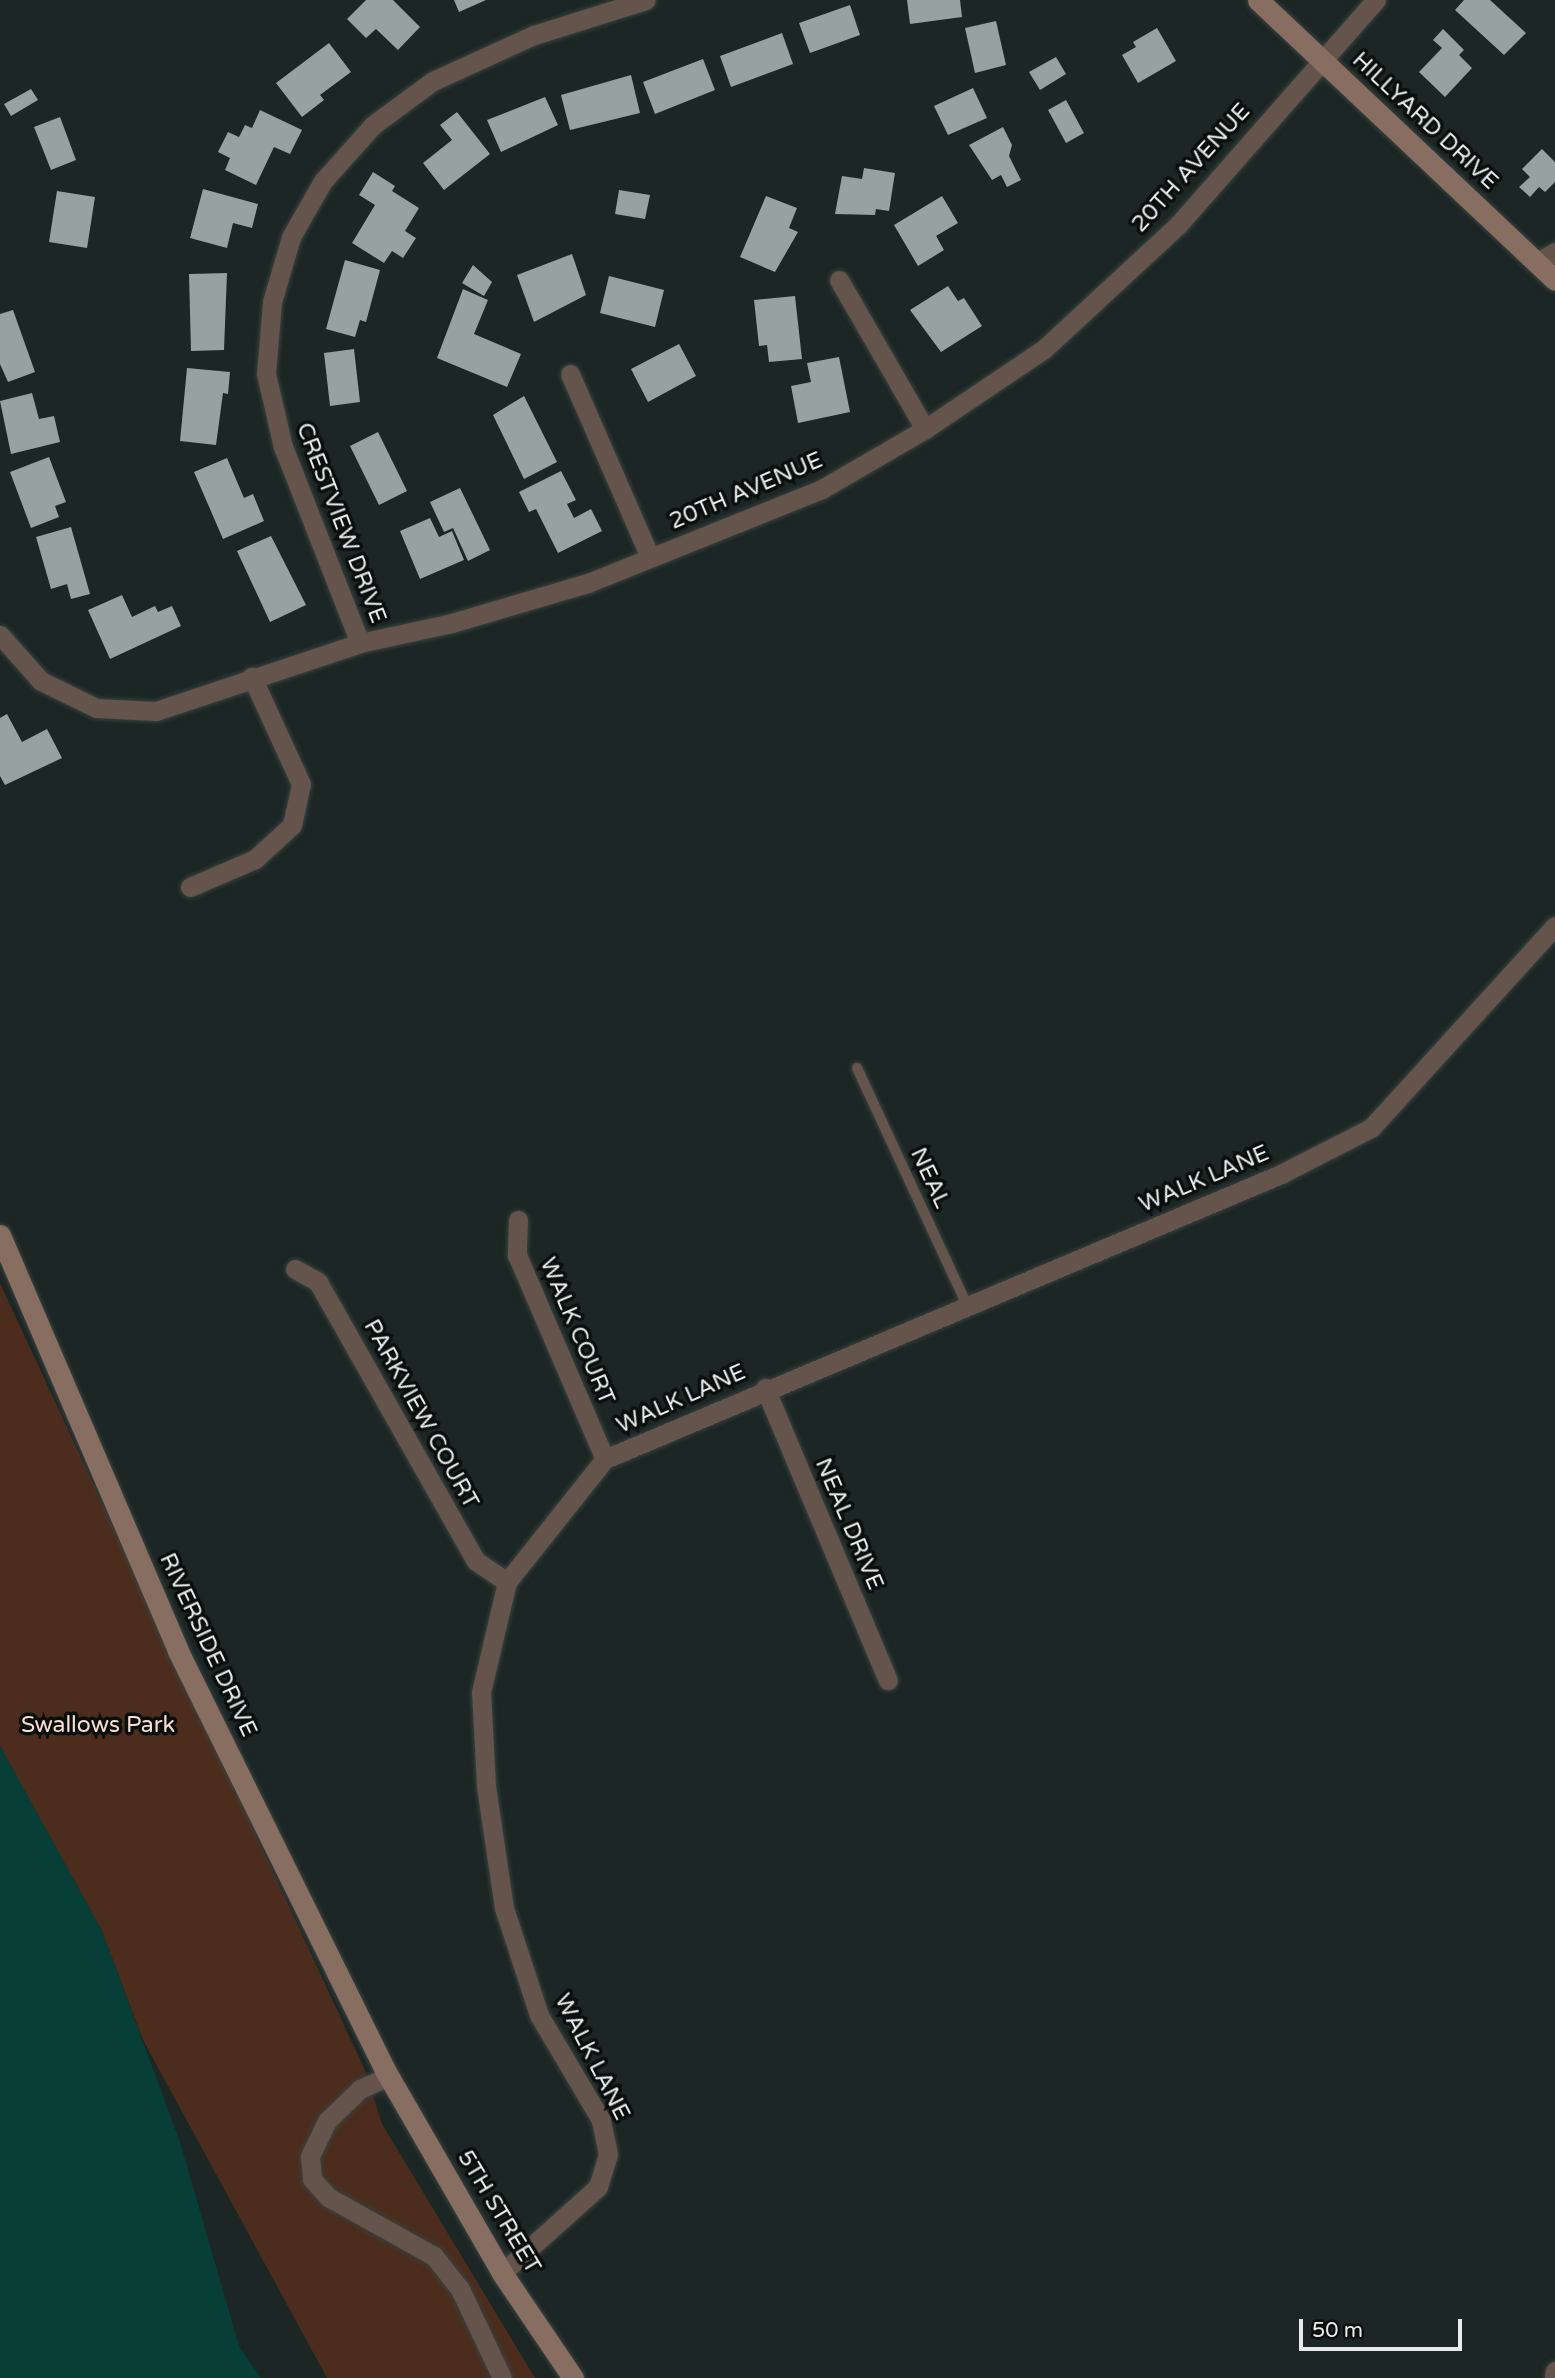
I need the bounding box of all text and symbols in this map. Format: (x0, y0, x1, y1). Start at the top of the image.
street label: HILLYARD DRIVE (1346, 46, 1504, 196)
street label: 20TH AVENUE (1126, 98, 1256, 238)
street label: CRESTVIEW DRIVE (290, 419, 392, 627)
street label: 20TH AVENUE (665, 446, 827, 536)
street label: WALK LANE (1135, 1139, 1273, 1219)
street label: NEAL (904, 1143, 956, 1213)
street label: WALK COURT (534, 1253, 620, 1409)
street label: PARKVIEW COURT (358, 1315, 484, 1513)
street label: WALK LANE (612, 1358, 750, 1440)
street label: NEAL DRIVE (809, 1454, 889, 1594)
street label: RIVERSIDE DRIVE (153, 1549, 263, 1741)
park label: Swallows Park (21, 1711, 175, 1739)
street label: WALK LANE (548, 1989, 636, 2125)
street label: 5TH STREET (451, 2145, 547, 2279)
scale bar (1303, 2304, 1466, 2348)
text: 50 m (1312, 2318, 1363, 2343)

